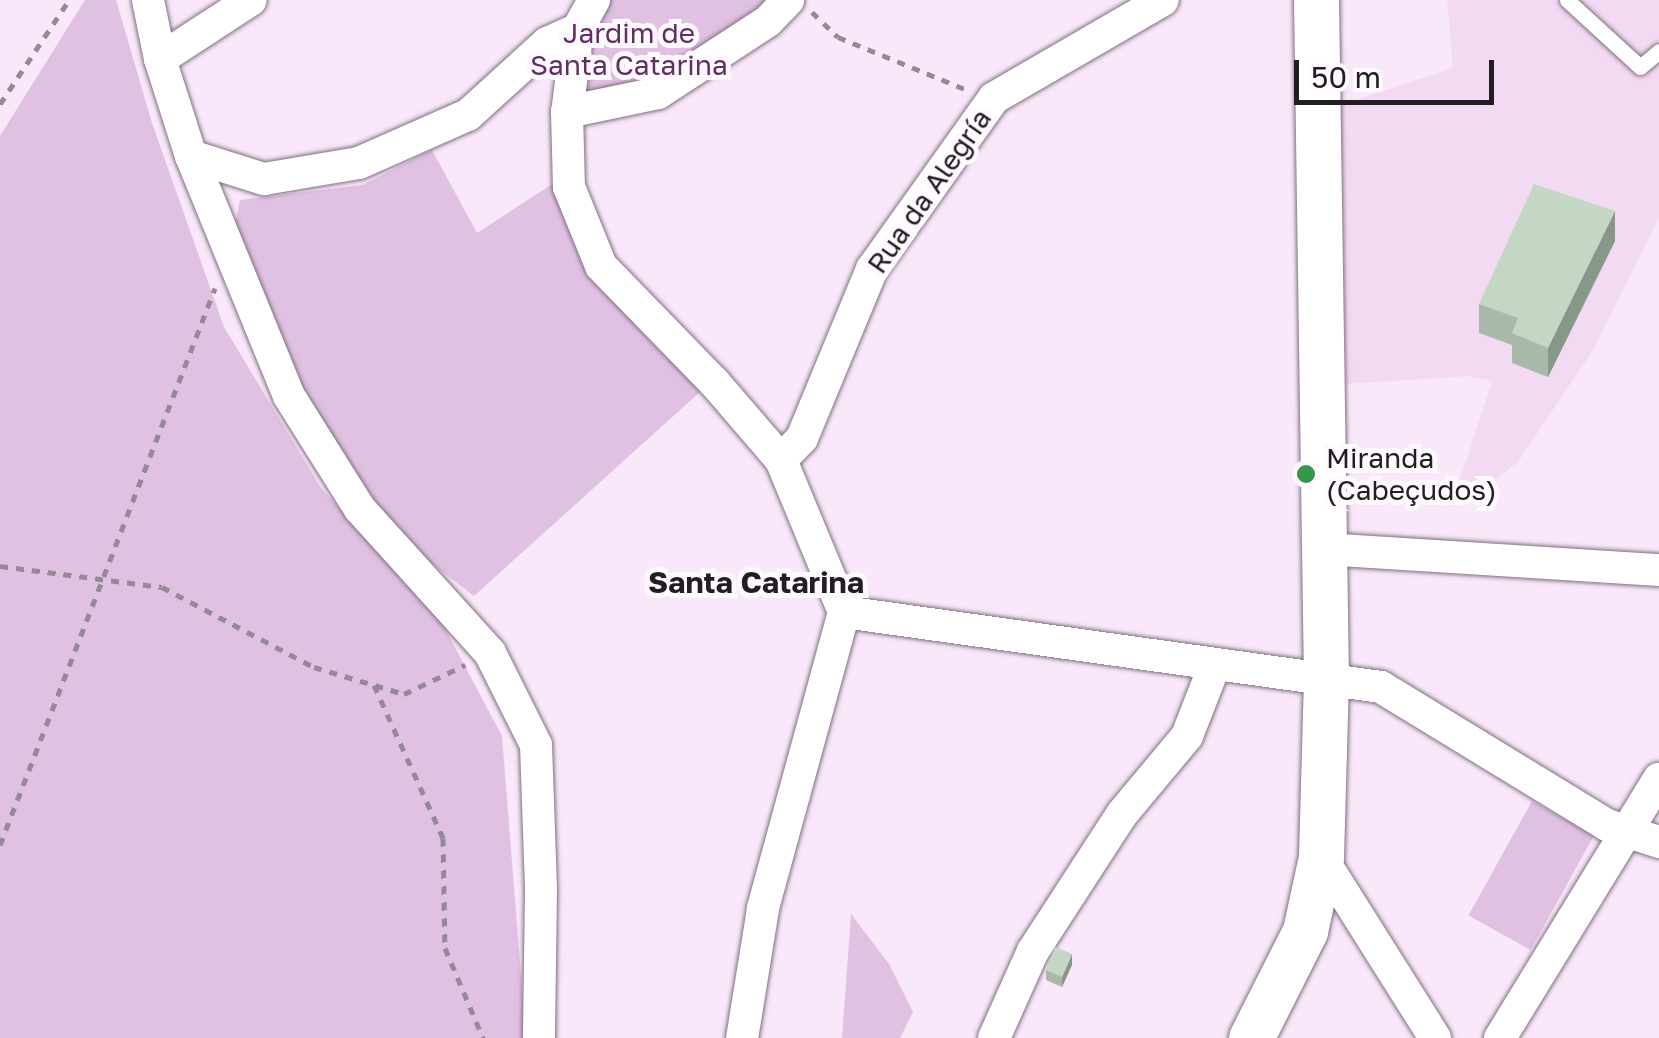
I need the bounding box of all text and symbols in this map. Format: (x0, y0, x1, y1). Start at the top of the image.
park label: Jardim de Santa Catarina (530, 16, 728, 82)
scale bar (1299, 40, 1499, 102)
text: 50 m (1311, 59, 1381, 95)
street label: Rua da Alegría (860, 102, 998, 280)
place label: Miranda (Cabeçudos) (1326, 441, 1497, 507)
marker: Miranda (Cabeçudos) (1295, 463, 1317, 485)
district label: Santa Catarina (648, 564, 864, 600)

